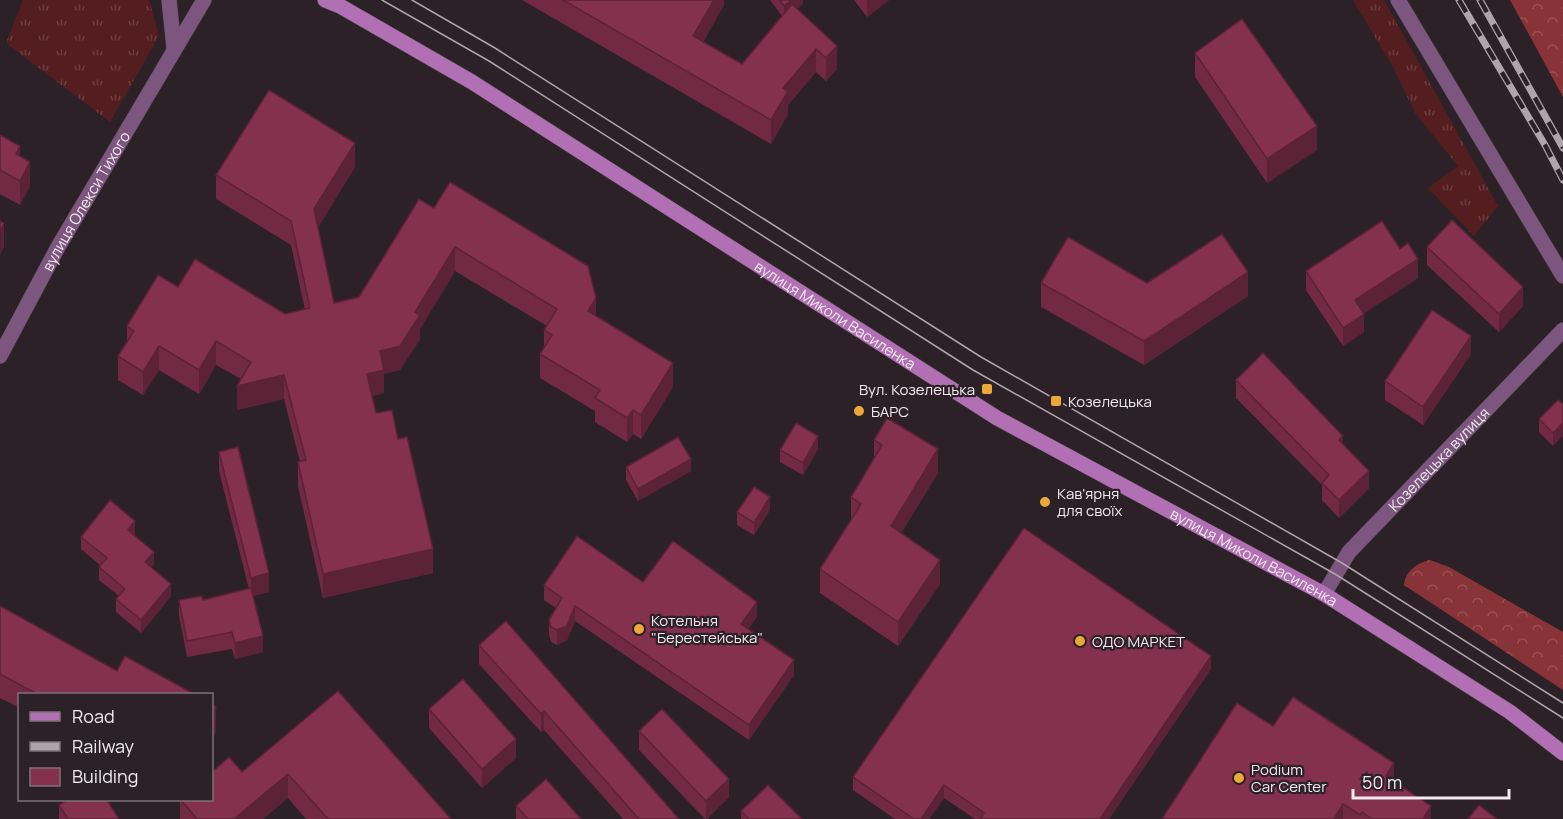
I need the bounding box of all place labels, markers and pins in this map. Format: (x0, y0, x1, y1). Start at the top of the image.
place label: Вул. Козелецька (859, 379, 975, 400)
marker: Вул. Козелецька (980, 382, 994, 396)
place label: Козелецька (1068, 391, 1152, 412)
marker: Козелецька (1049, 394, 1063, 408)
place label: БАРС (871, 401, 909, 422)
marker: БАРС (852, 404, 866, 418)
place label: Кав'ярня для своїх (1057, 483, 1123, 521)
marker: Кав'ярня для своїх (1038, 495, 1052, 509)
place label: Котельня "Берестейська" (651, 610, 763, 648)
marker: Котельня "Берестейська" (632, 622, 646, 636)
place label: ОДО МАРКЕТ (1092, 631, 1185, 652)
marker: ОДО МАРКЕТ (1073, 634, 1087, 648)
place label: Podium Car Center (1251, 759, 1327, 797)
marker: Podium Car Center (1232, 771, 1246, 785)

